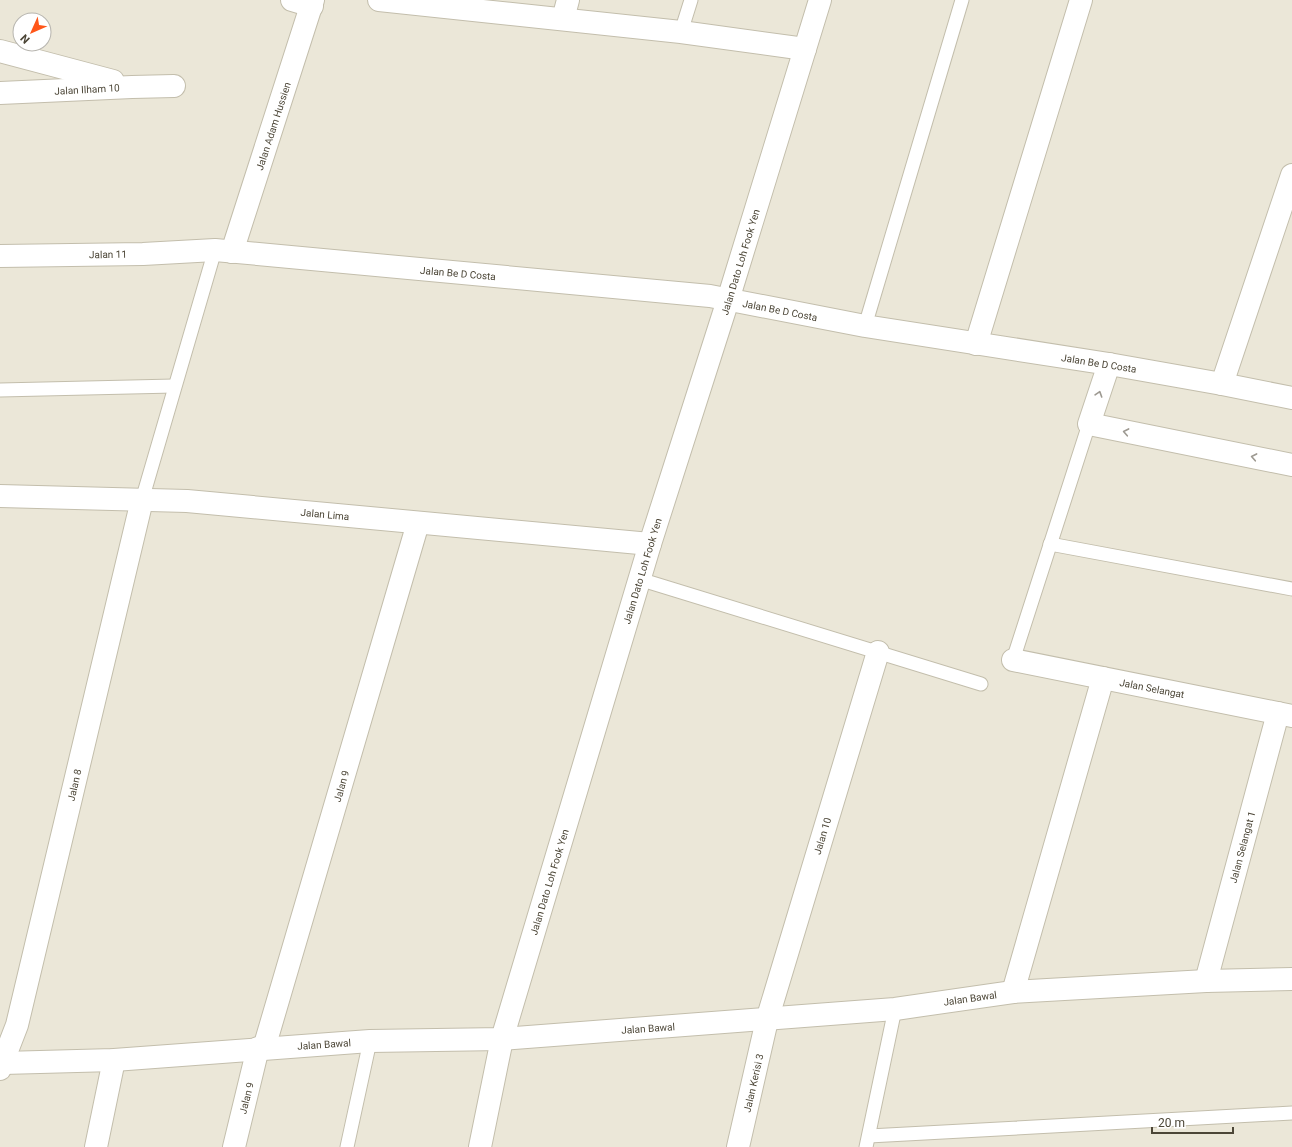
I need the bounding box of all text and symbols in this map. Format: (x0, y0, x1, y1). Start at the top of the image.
north arrow (12, 12, 52, 52)
text: N (18, 31, 33, 46)
street label: Jalan Adam Hussien (254, 81, 293, 172)
street label: Jalan Ilham 10 (54, 82, 120, 97)
street label: Jalan Dato Loh Fook Yen (719, 208, 762, 316)
street label: Jalan 11 (89, 249, 127, 260)
street label: Jalan Be D Costa (420, 265, 496, 282)
street label: Jalan Be D Costa (742, 298, 818, 323)
street label: Jalan Be D Costa (1061, 352, 1137, 375)
one-way arrow (1094, 391, 1103, 398)
one-way arrow (1123, 428, 1129, 436)
one-way arrow (1251, 454, 1257, 462)
street label: Jalan Lima (300, 507, 350, 522)
street label: Jalan Dato Loh Fook Yen (621, 517, 664, 625)
street label: Jalan Selangat (1119, 677, 1185, 700)
street label: Jalan 8 (65, 768, 84, 802)
street label: Jalan 9 (332, 769, 351, 803)
street label: Jalan Selangat 1 (1228, 810, 1257, 884)
street label: Jalan 10 (812, 816, 833, 856)
street label: Jalan Dato Loh Fook Yen (528, 828, 571, 936)
street label: Jalan Bawal (943, 989, 998, 1008)
street label: Jalan Bawal (621, 1021, 675, 1036)
street label: Jalan Bawal (297, 1037, 351, 1052)
street label: Jalan Kerisi 3 (741, 1053, 766, 1113)
street label: Jalan 9 (237, 1081, 256, 1115)
scale bar (1152, 1109, 1233, 1135)
text: 20 m (1158, 1116, 1185, 1130)

